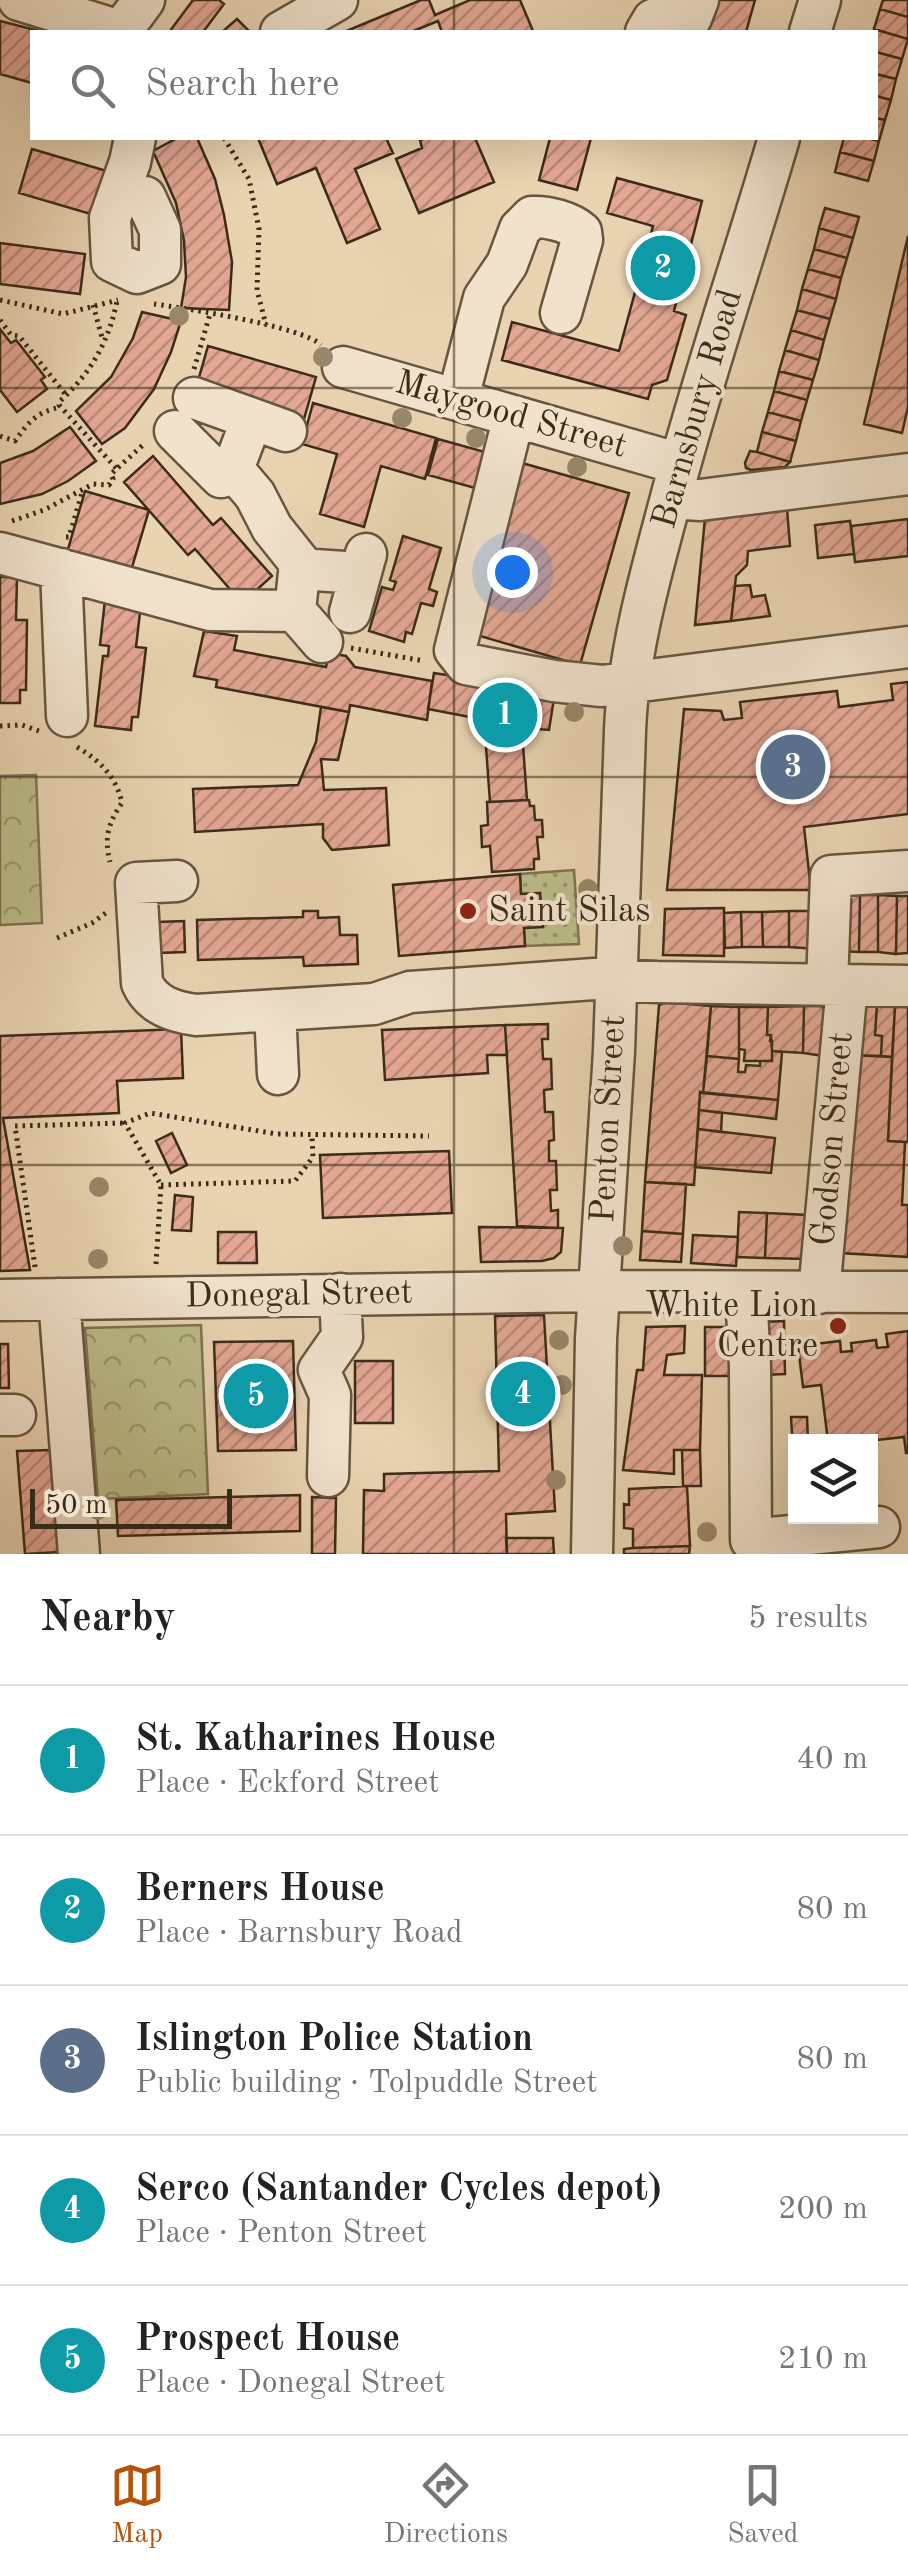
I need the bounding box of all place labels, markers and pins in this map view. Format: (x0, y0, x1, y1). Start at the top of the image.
pin: 2 (630, 230, 696, 306)
pin: 1 (472, 678, 538, 752)
pin: 3 (760, 730, 826, 804)
place label: Saint Silas (488, 894, 650, 929)
marker: Saint Silas (457, 900, 479, 922)
place label: White Lion Centre (645, 1289, 818, 1364)
marker: White Lion Centre (827, 1315, 849, 1337)
pin: 4 (490, 1356, 556, 1432)
pin: 5 (224, 1358, 288, 1434)

